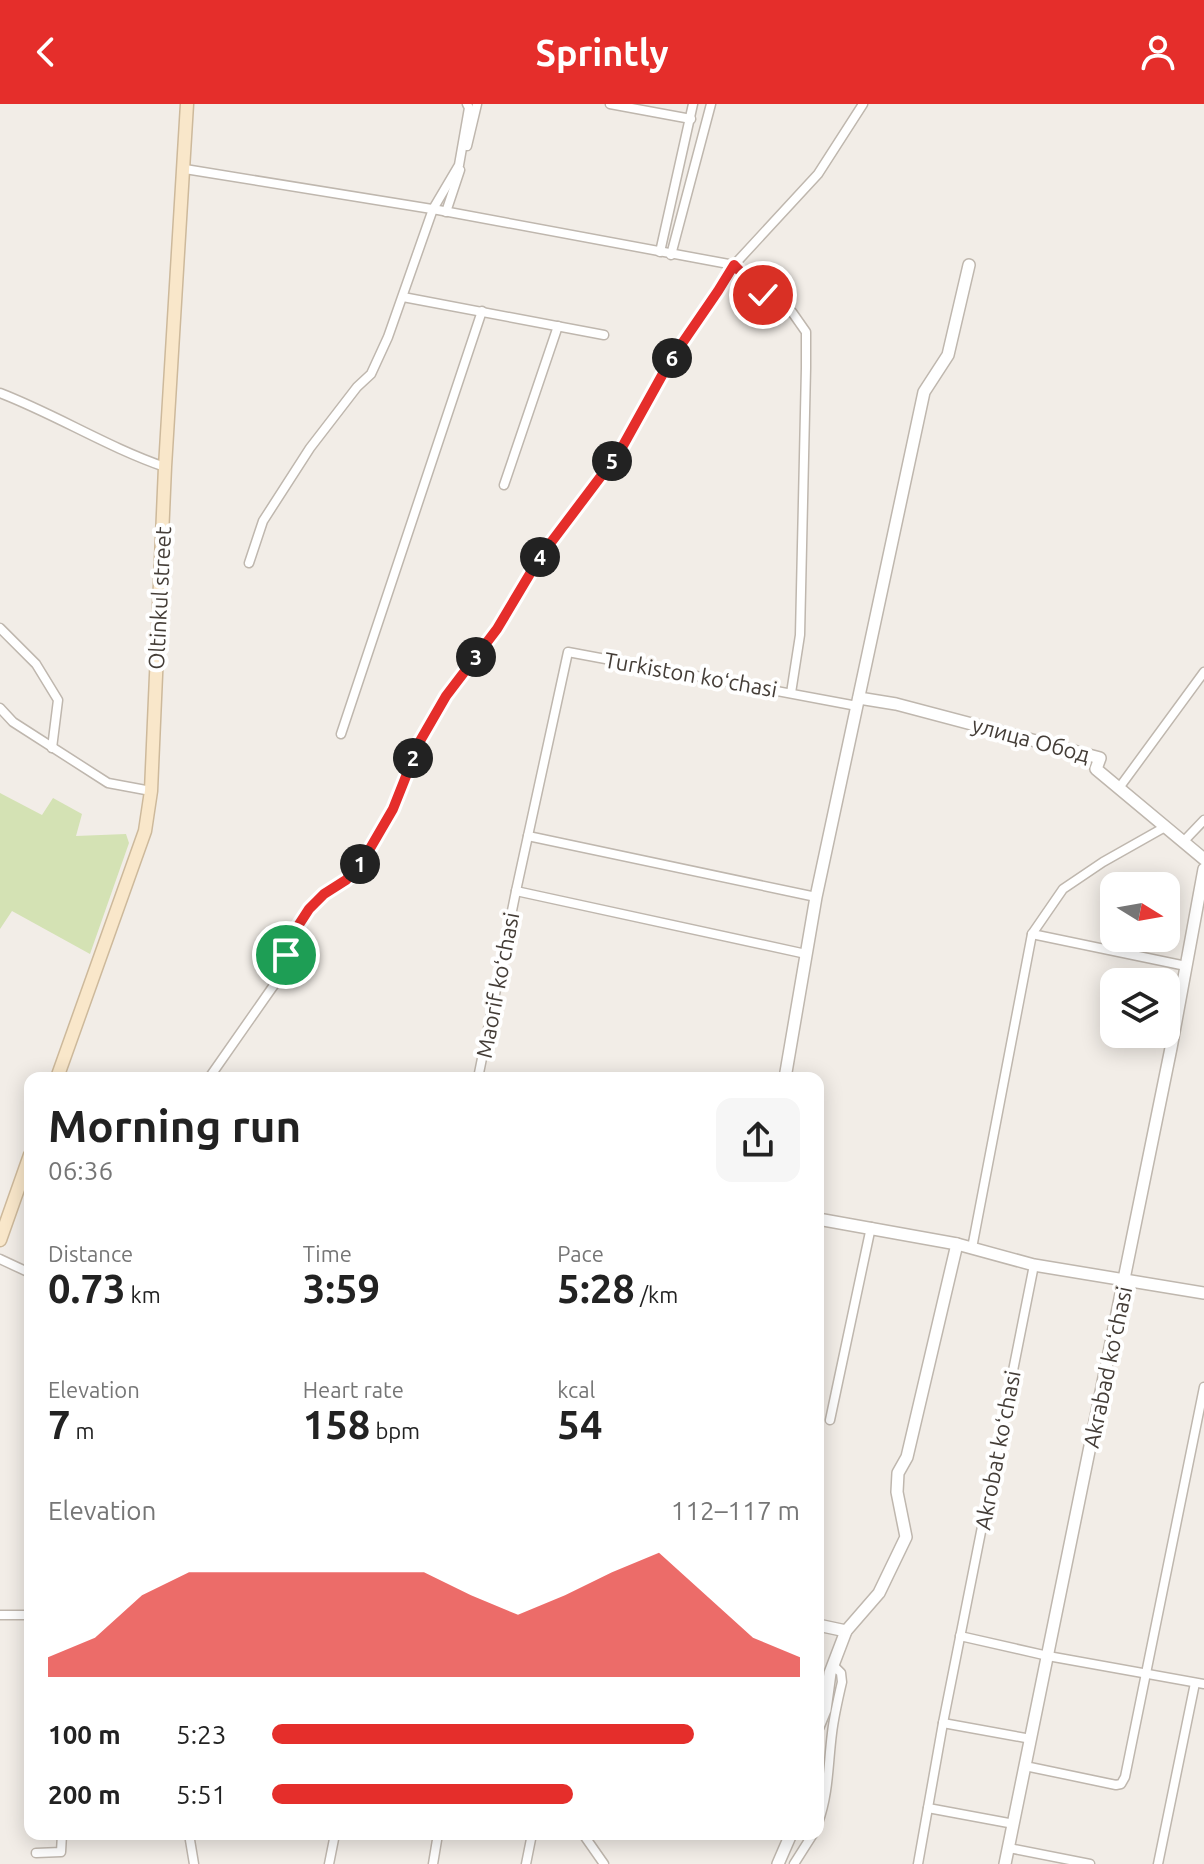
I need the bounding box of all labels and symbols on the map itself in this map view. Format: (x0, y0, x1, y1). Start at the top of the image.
pin (729, 261, 797, 329)
pin: 6 (652, 338, 692, 378)
pin: 5 (592, 441, 632, 481)
street label: Oltinkul street (143, 525, 175, 670)
pin: 4 (520, 537, 560, 577)
pin: 3 (456, 637, 496, 677)
street label: Turkiston koʻchasi (603, 646, 779, 702)
street label: улица Обод (969, 711, 1093, 767)
pin: 2 (393, 738, 433, 778)
pin: 1 (340, 844, 380, 884)
north arrow (1100, 872, 1180, 952)
street label: Maorif koʻchasi (471, 910, 523, 1060)
pin (252, 921, 320, 989)
street label: Akrabad koʻchasi (1078, 1284, 1136, 1450)
street label: Akrobat koʻchasi (969, 1368, 1025, 1532)

